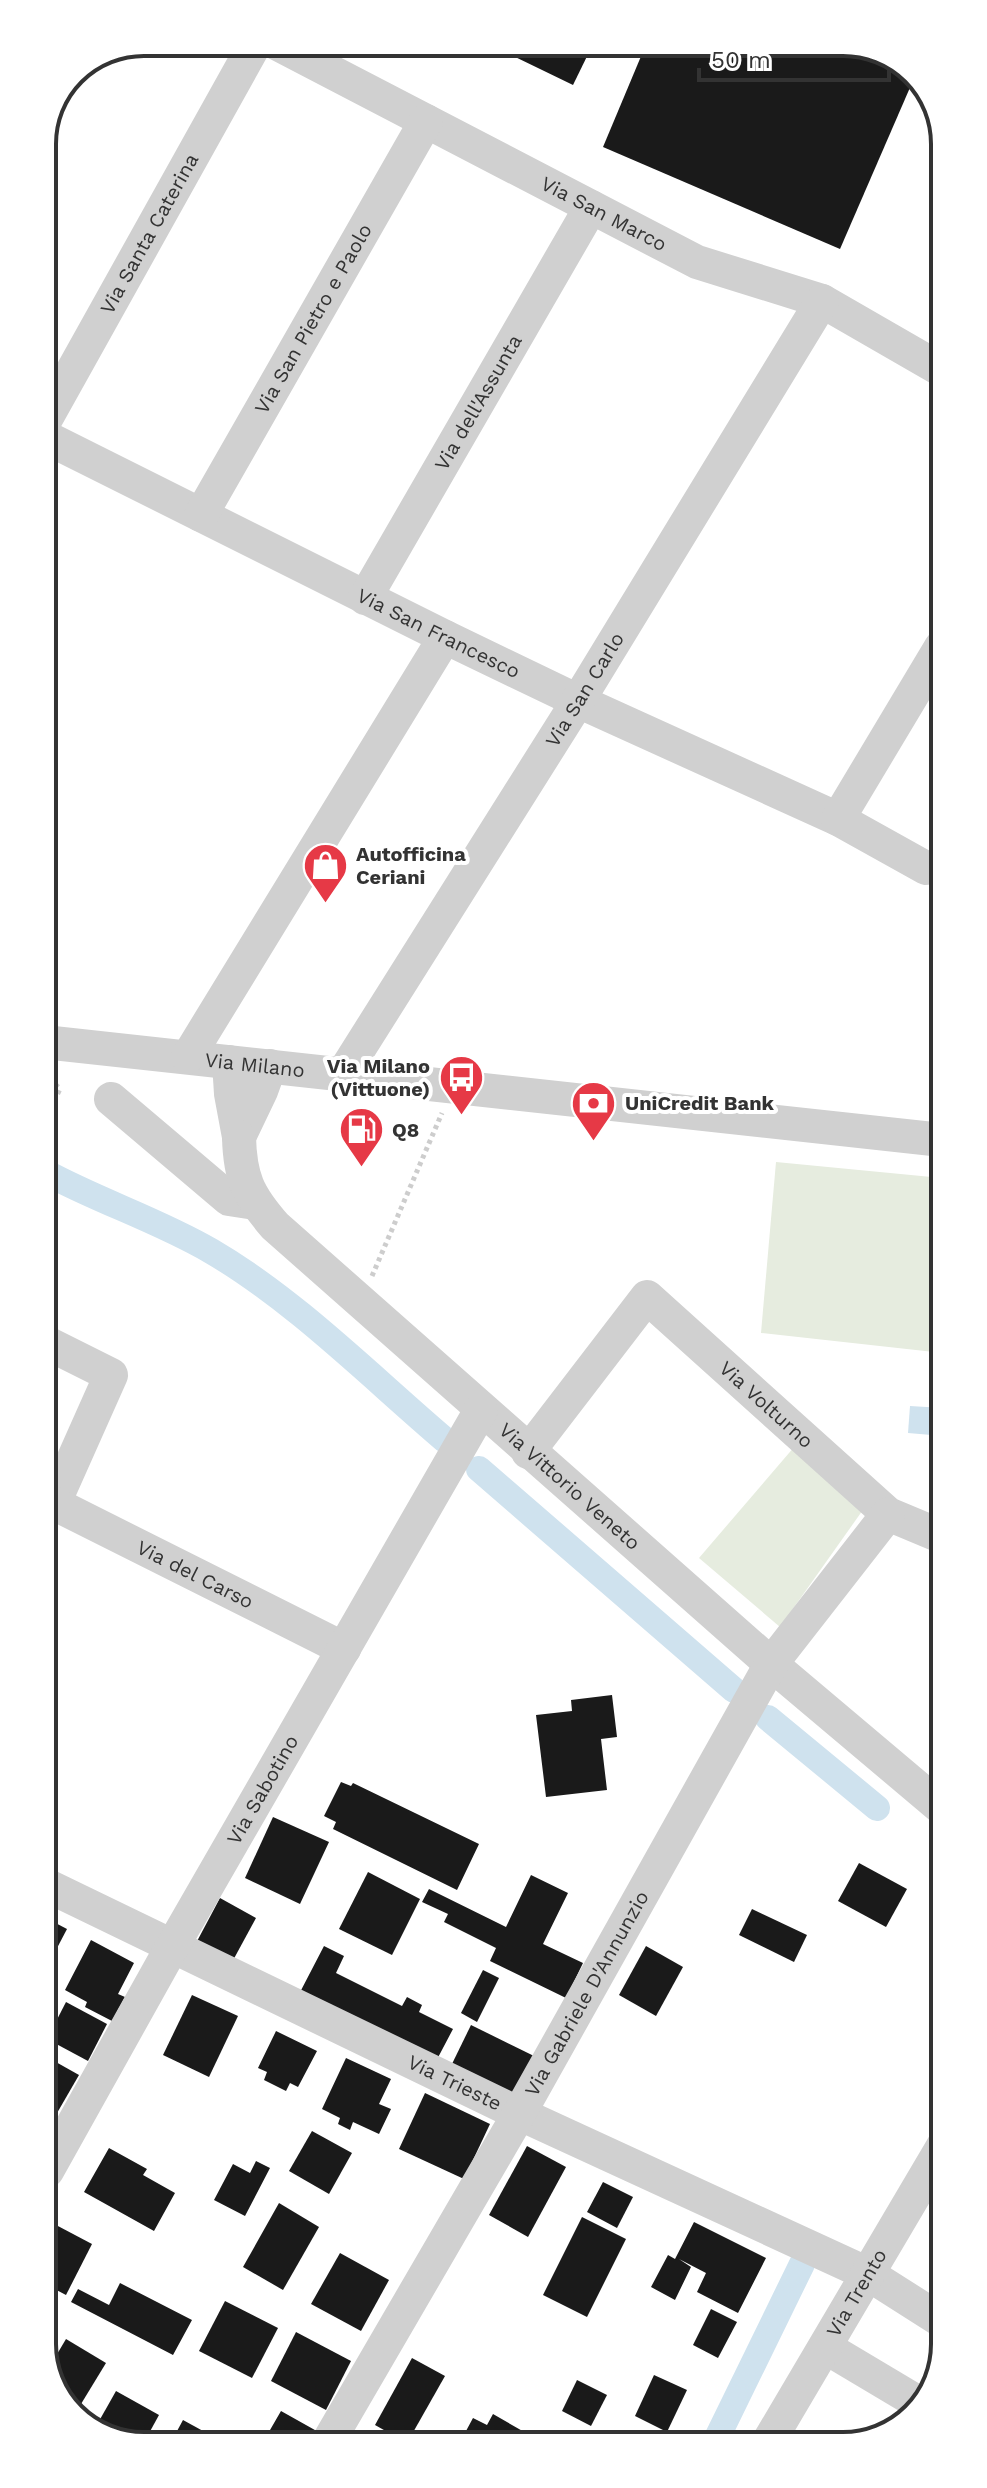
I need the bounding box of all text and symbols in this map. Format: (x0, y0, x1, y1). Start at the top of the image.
scale bar (699, 32, 889, 82)
text: 50 m (711, 46, 771, 74)
street label: Via Santa Caterina (95, 149, 204, 318)
street label: Via San Marco (537, 171, 671, 256)
street label: Via San Pietro e Paolo (249, 219, 377, 418)
street label: Via dell'Assunta (429, 330, 527, 475)
street label: Via San Francesco (353, 583, 524, 683)
street label: Via San Carlo (540, 628, 629, 751)
shop icon: Autofficina Ceriani (301, 841, 349, 904)
place label: Autofficina Ceriani (356, 842, 466, 889)
street label: Via Milano (204, 1048, 306, 1082)
place label: Via Milano (Vittuone) (327, 1054, 430, 1101)
bus stop icon: Via Milano (Vittuone) (437, 1054, 485, 1117)
bank icon: UniCredit Bank (570, 1079, 618, 1142)
place label: UniCredit Bank (625, 1091, 775, 1115)
fuel station icon: Q8 (337, 1106, 385, 1169)
place label: Q8 (392, 1118, 419, 1142)
street label: Via Volturno (714, 1356, 818, 1453)
street label: Via Vittorio Veneto (494, 1418, 645, 1555)
street label: Via del Carso (133, 1535, 258, 1614)
street label: Via Sabotino (222, 1731, 303, 1849)
street label: Via Gabriele D'Annunzio (519, 1886, 654, 2100)
street label: Via Trieste (404, 2050, 506, 2116)
street label: Via Trento (821, 2245, 892, 2341)

